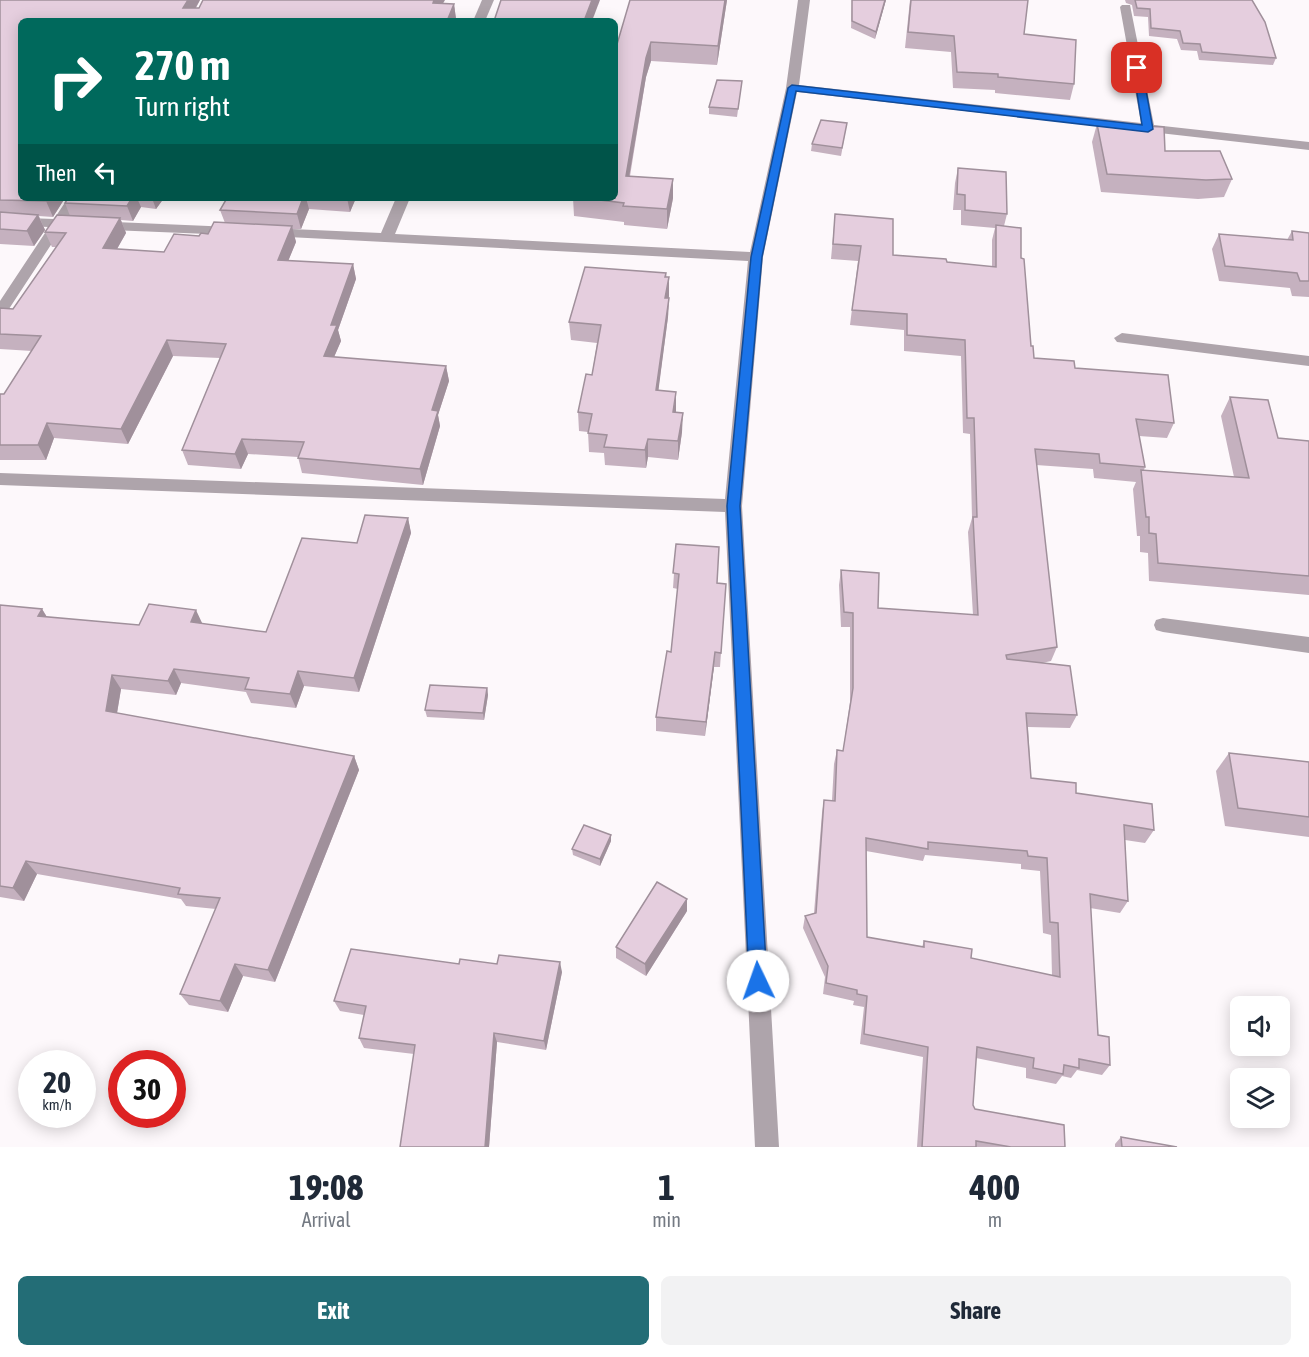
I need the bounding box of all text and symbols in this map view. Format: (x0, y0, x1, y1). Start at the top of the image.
text: 270 m (135, 41, 230, 89)
icon: right (36, 42, 114, 120)
pin (1111, 42, 1162, 93)
icon: arrive (1120, 51, 1153, 84)
text: Turn right (135, 91, 230, 122)
icon: left (89, 156, 122, 189)
text: Then (36, 160, 77, 186)
position arrow (726, 949, 790, 1013)
map controls (1230, 996, 1290, 1128)
button: sound (1230, 996, 1290, 1056)
speed limit sign: 30 (108, 1050, 186, 1128)
text: 20 (43, 1065, 71, 1099)
button: layers (1230, 1068, 1290, 1128)
text: km/h (42, 1096, 72, 1113)
text: 19:08 (289, 1166, 363, 1208)
text: 1 (658, 1166, 675, 1208)
text: 400 (970, 1166, 1020, 1208)
text: Arrival (302, 1208, 351, 1231)
text: min (652, 1208, 681, 1231)
text: m (988, 1208, 1002, 1231)
button: Exit (18, 1276, 649, 1345)
button: Share (661, 1276, 1291, 1345)

